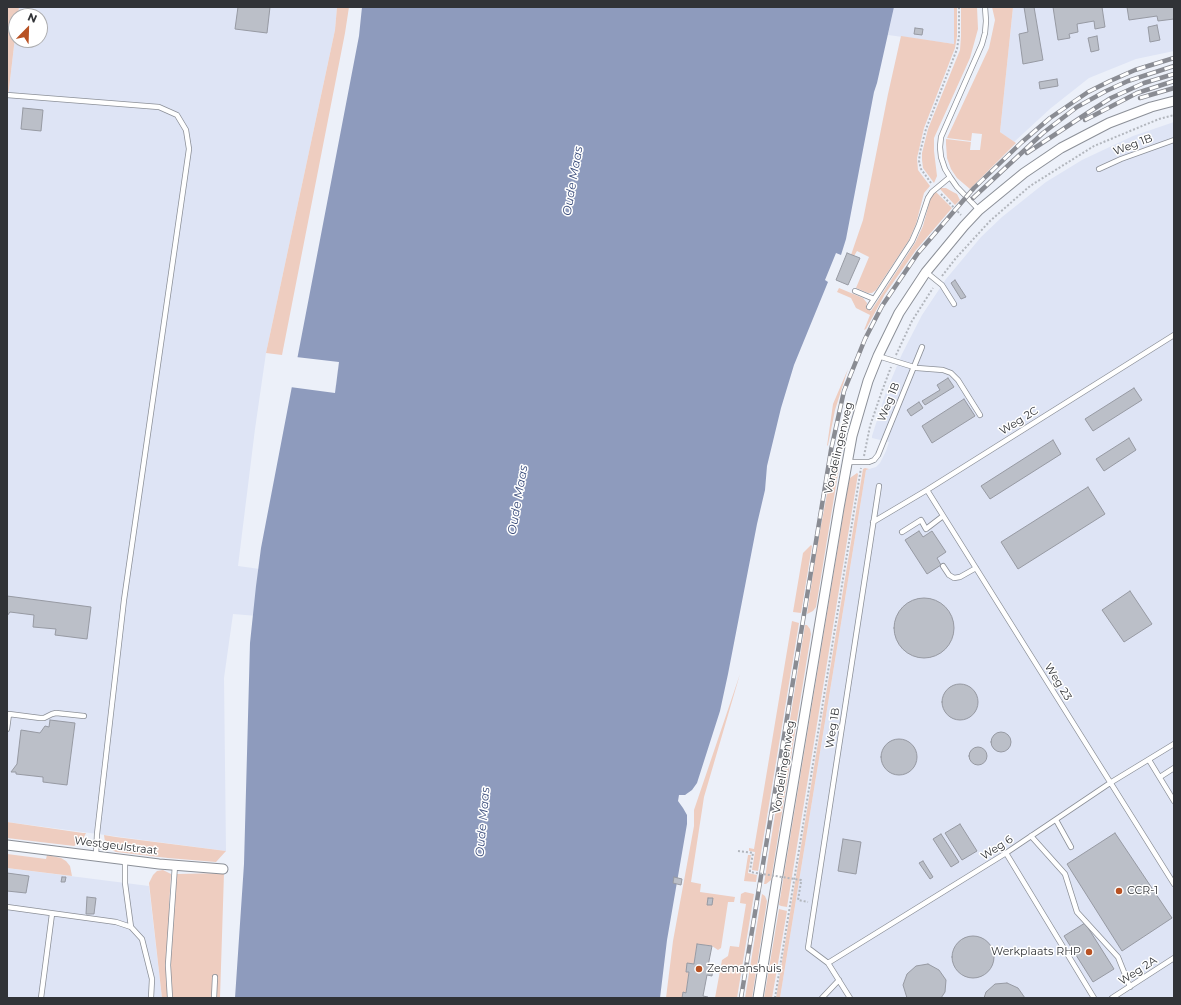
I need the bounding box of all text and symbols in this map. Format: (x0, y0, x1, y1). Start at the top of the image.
north arrow (8, 8, 48, 48)
text: N (25, 10, 39, 26)
street label: Weg 1B (1112, 132, 1154, 158)
water label: Oude Maas (560, 145, 586, 217)
street label: Weg 1B (875, 381, 903, 423)
street label: Vondelingenweg (822, 401, 856, 495)
street label: Weg 2C (997, 404, 1041, 438)
water label: Oude Maas (505, 464, 531, 536)
street label: Weg 23 (1042, 661, 1074, 703)
street label: Weg 1B (823, 707, 843, 749)
street label: Vondelingenweg (770, 720, 798, 814)
water label: Oude Maas (473, 786, 493, 858)
street label: Weg 6 (979, 833, 1015, 863)
street label: Westgeulstraat (74, 834, 158, 858)
place label: CCR-1 (1127, 884, 1158, 898)
marker: CCR-1 (1114, 886, 1124, 896)
place label: Werkplaats RHP (991, 945, 1081, 959)
marker: Werkplaats RHP (1084, 947, 1094, 957)
street label: Weg 2A (1116, 954, 1160, 988)
place label: Zeemanshuis (707, 962, 781, 976)
marker: Zeemanshuis (694, 964, 704, 974)

